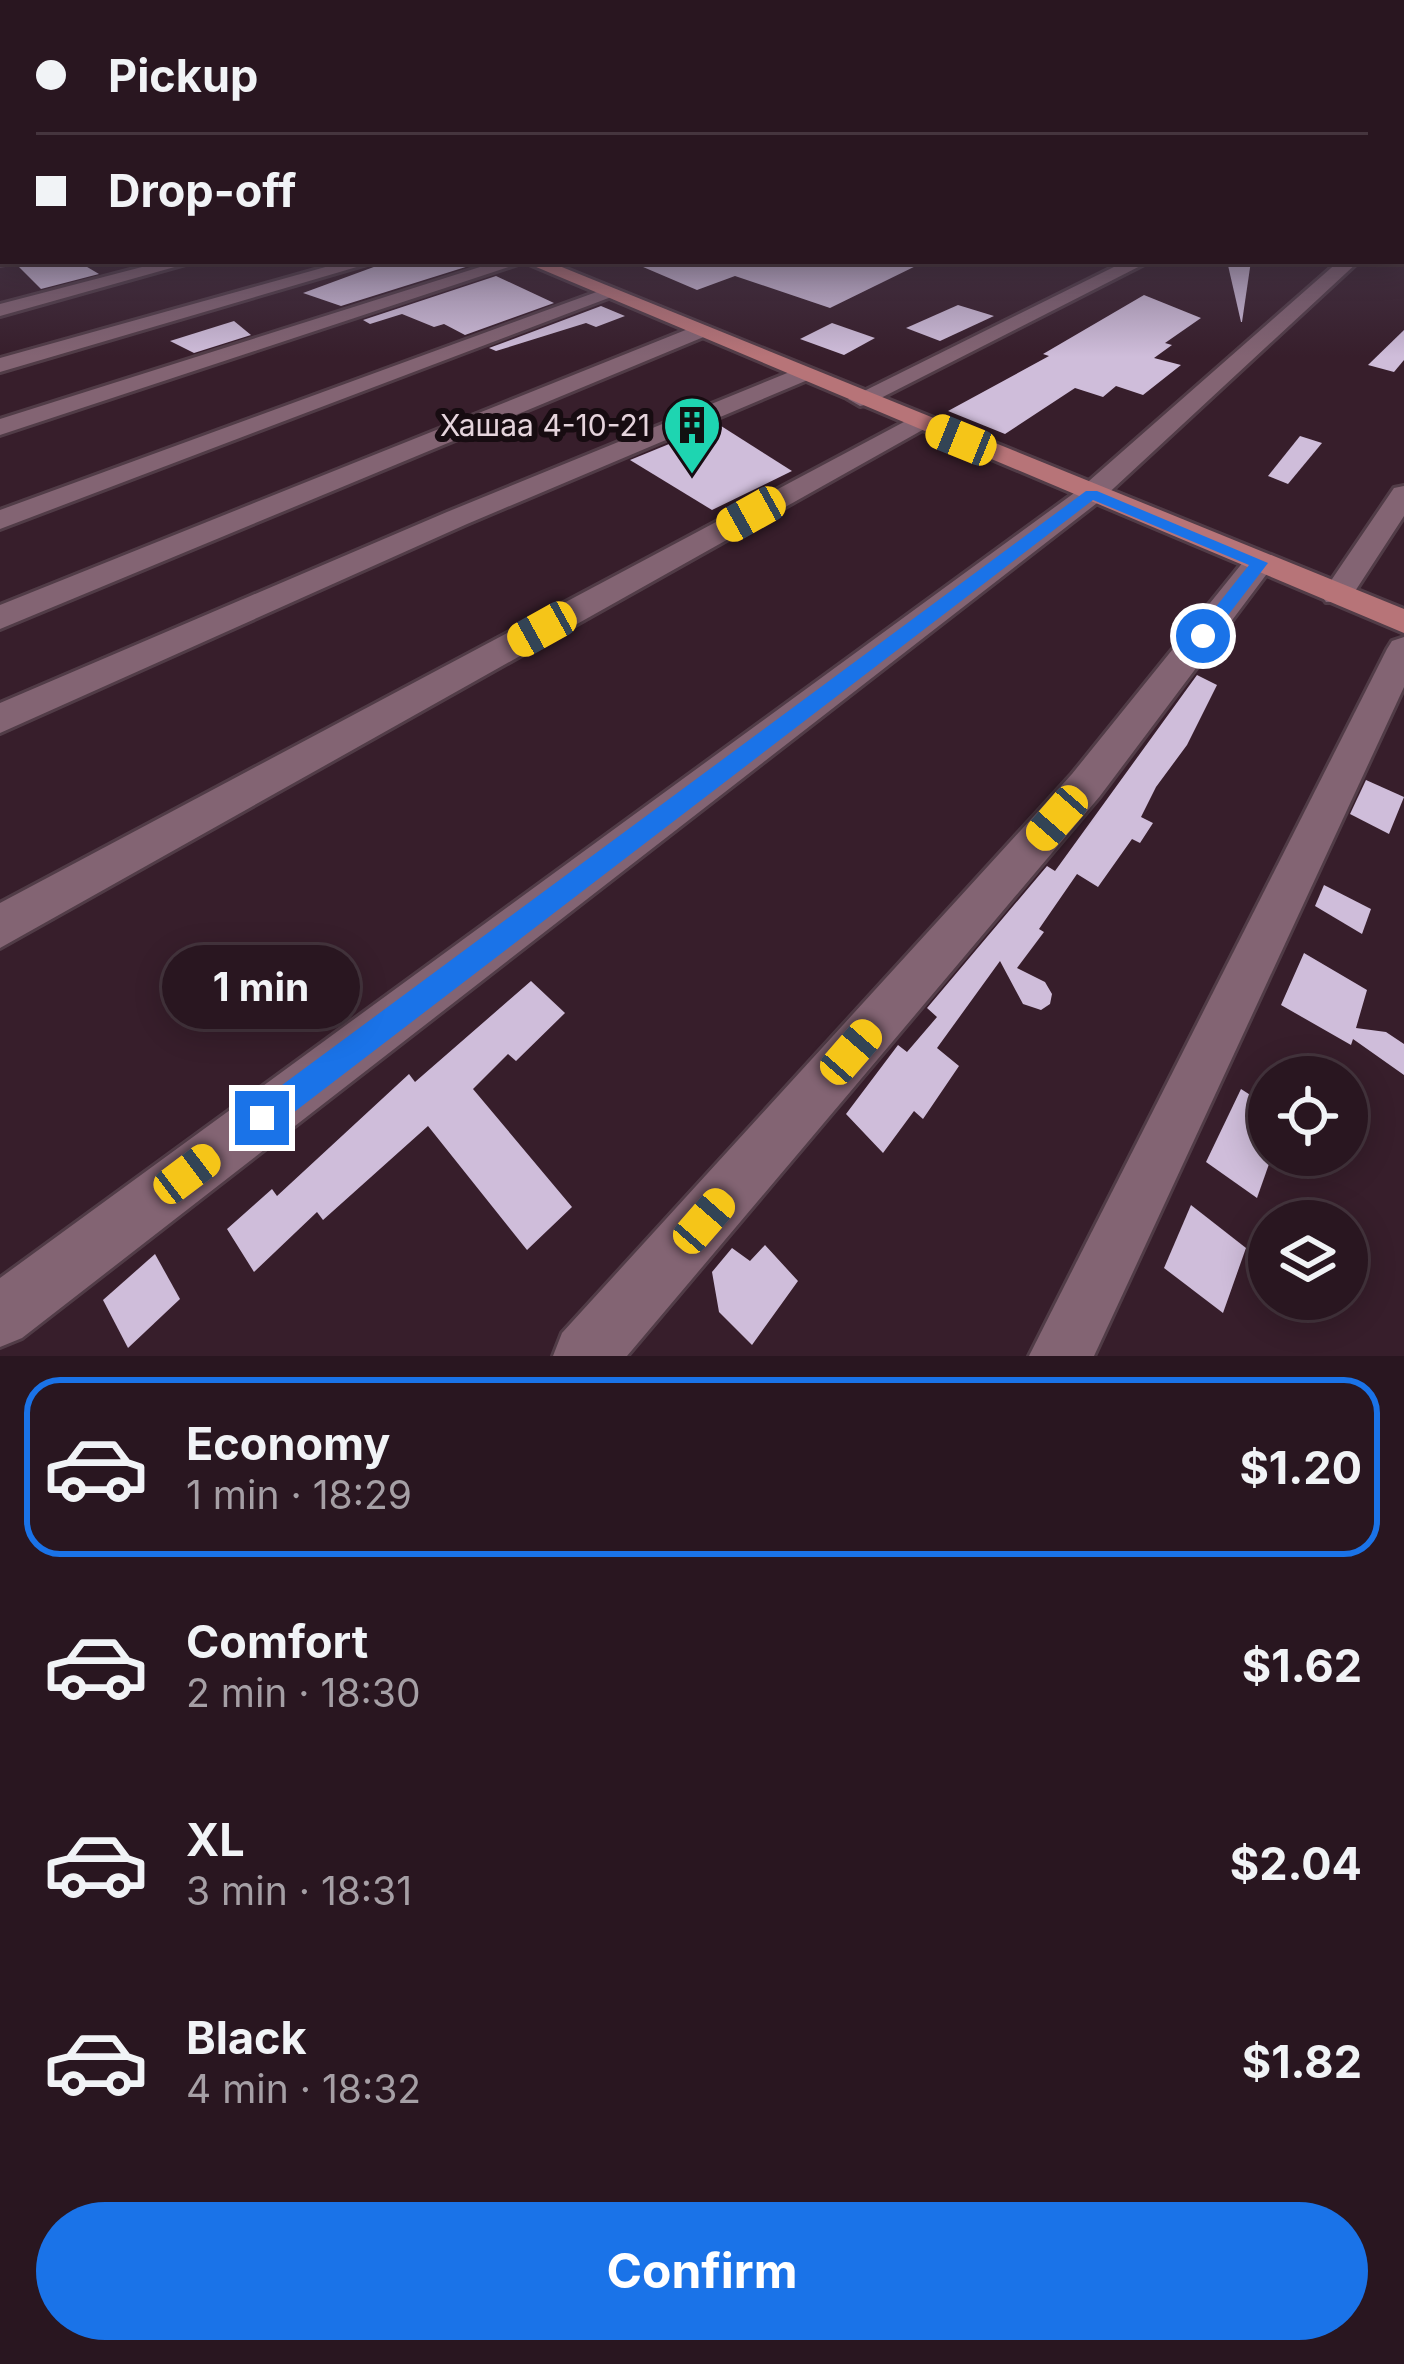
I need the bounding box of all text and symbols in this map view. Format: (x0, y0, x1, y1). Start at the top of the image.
text: Pickup (108, 48, 258, 103)
text: Drop-off (108, 163, 296, 218)
building icon: Хашаа 4-10-21 (661, 394, 723, 476)
place label: Хашаа 4-10-21 (440, 407, 650, 443)
car (921, 410, 1001, 470)
car (711, 481, 791, 547)
car (502, 596, 582, 662)
route start (1176, 609, 1230, 663)
car (1020, 779, 1094, 857)
callout: 1 min (163, 944, 361, 1028)
text: 1 min (213, 963, 309, 1010)
car (814, 1013, 888, 1091)
map controls (1248, 1056, 1368, 1320)
button: locate (1248, 1056, 1368, 1176)
route end (235, 1091, 289, 1145)
car (147, 1138, 227, 1210)
car (667, 1182, 741, 1260)
button: layers (1248, 1200, 1368, 1320)
icon: car (42, 1413, 150, 1521)
text: Economy (186, 1416, 390, 1471)
text: $1.20 (1239, 1440, 1362, 1495)
text: 1 min · 18:29 (186, 1471, 412, 1518)
icon: car (42, 1611, 150, 1719)
text: Comfort (186, 1614, 368, 1669)
text: $1.62 (1242, 1638, 1362, 1693)
text: 2 min · 18:30 (186, 1669, 421, 1716)
icon: car (42, 1809, 150, 1917)
text: XL (186, 1812, 245, 1867)
text: $2.04 (1230, 1836, 1362, 1891)
text: 3 min · 18:31 (186, 1867, 412, 1914)
icon: car (42, 2007, 150, 2115)
text: Black (186, 2010, 307, 2065)
text: $1.82 (1242, 2034, 1362, 2089)
text: 4 min · 18:32 (186, 2065, 421, 2112)
button: Confirm (36, 2202, 1368, 2340)

